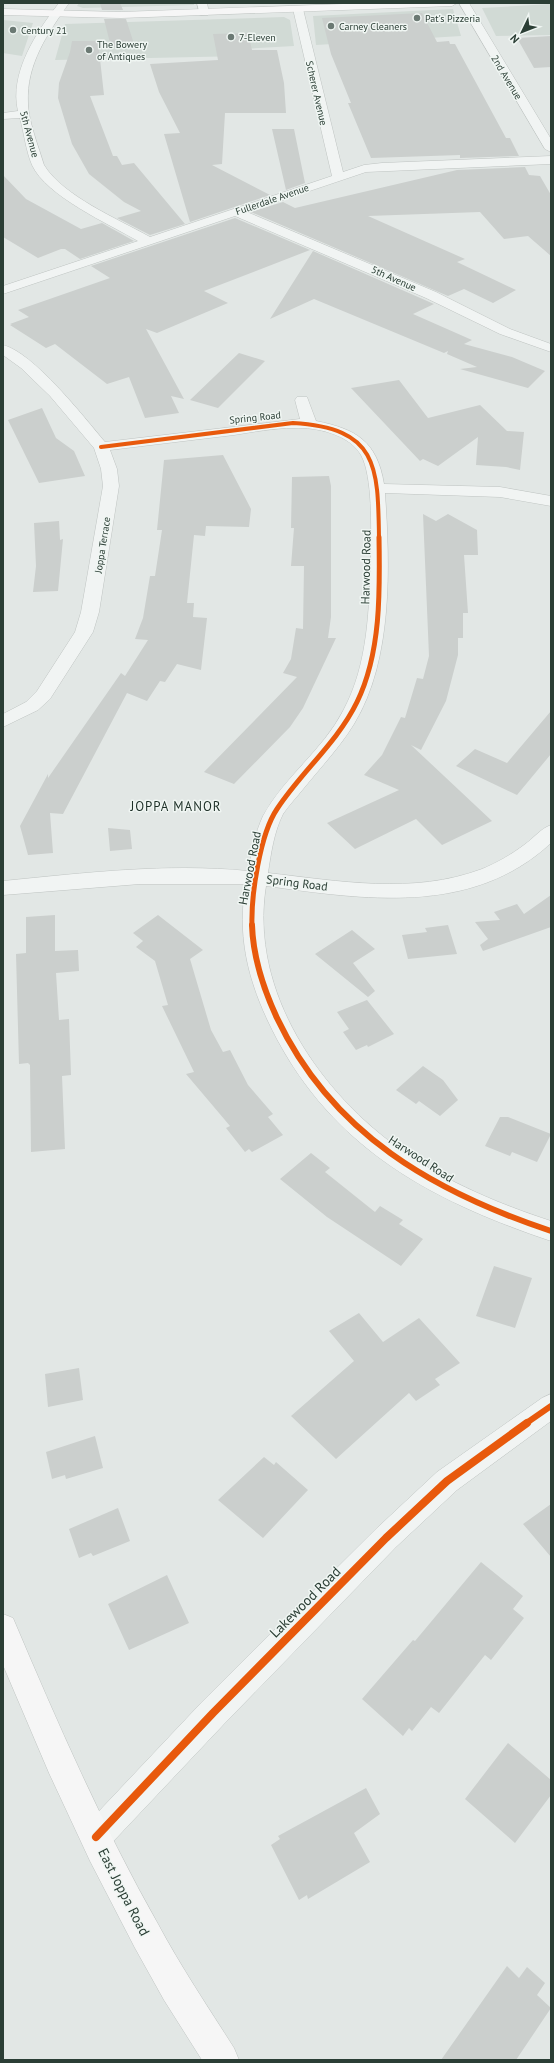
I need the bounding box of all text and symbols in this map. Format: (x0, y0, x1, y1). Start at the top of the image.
place label: Pat's Pizzeria (425, 12, 480, 25)
north arrow (502, 12, 542, 52)
marker: Pat's Pizzeria (412, 13, 422, 23)
place label: Carney Cleaners (339, 20, 407, 33)
marker: Carney Cleaners (326, 21, 336, 31)
place label: Century 21 (21, 24, 67, 37)
marker: Century 21 (8, 25, 18, 35)
place label: 7-Eleven (239, 31, 276, 44)
text: N (507, 31, 522, 46)
marker: 7-Eleven (226, 32, 236, 42)
place label: The Bowery of Antiques (97, 38, 148, 63)
marker: The Bowery of Antiques (84, 45, 94, 55)
street label: 2nd Avenue (488, 53, 525, 102)
street label: Scherer Avenue (303, 60, 330, 127)
street label: 5th Avenue (17, 109, 42, 159)
street label: Fullerdale Avenue (234, 181, 311, 218)
street label: 5th Avenue (369, 263, 418, 294)
street label: Spring Road (229, 408, 281, 427)
street label: Joppa Terrace (91, 516, 113, 575)
street label: Harwood Road (357, 530, 374, 604)
district label: JOPPA MANOR (129, 798, 222, 815)
street label: Harwood Road (235, 830, 264, 906)
street label: Spring Road (265, 871, 329, 894)
street label: Harwood Road (386, 1132, 457, 1185)
street label: Lakewood Road (266, 1563, 344, 1641)
street label: East Joppa Road (94, 1845, 154, 1939)

